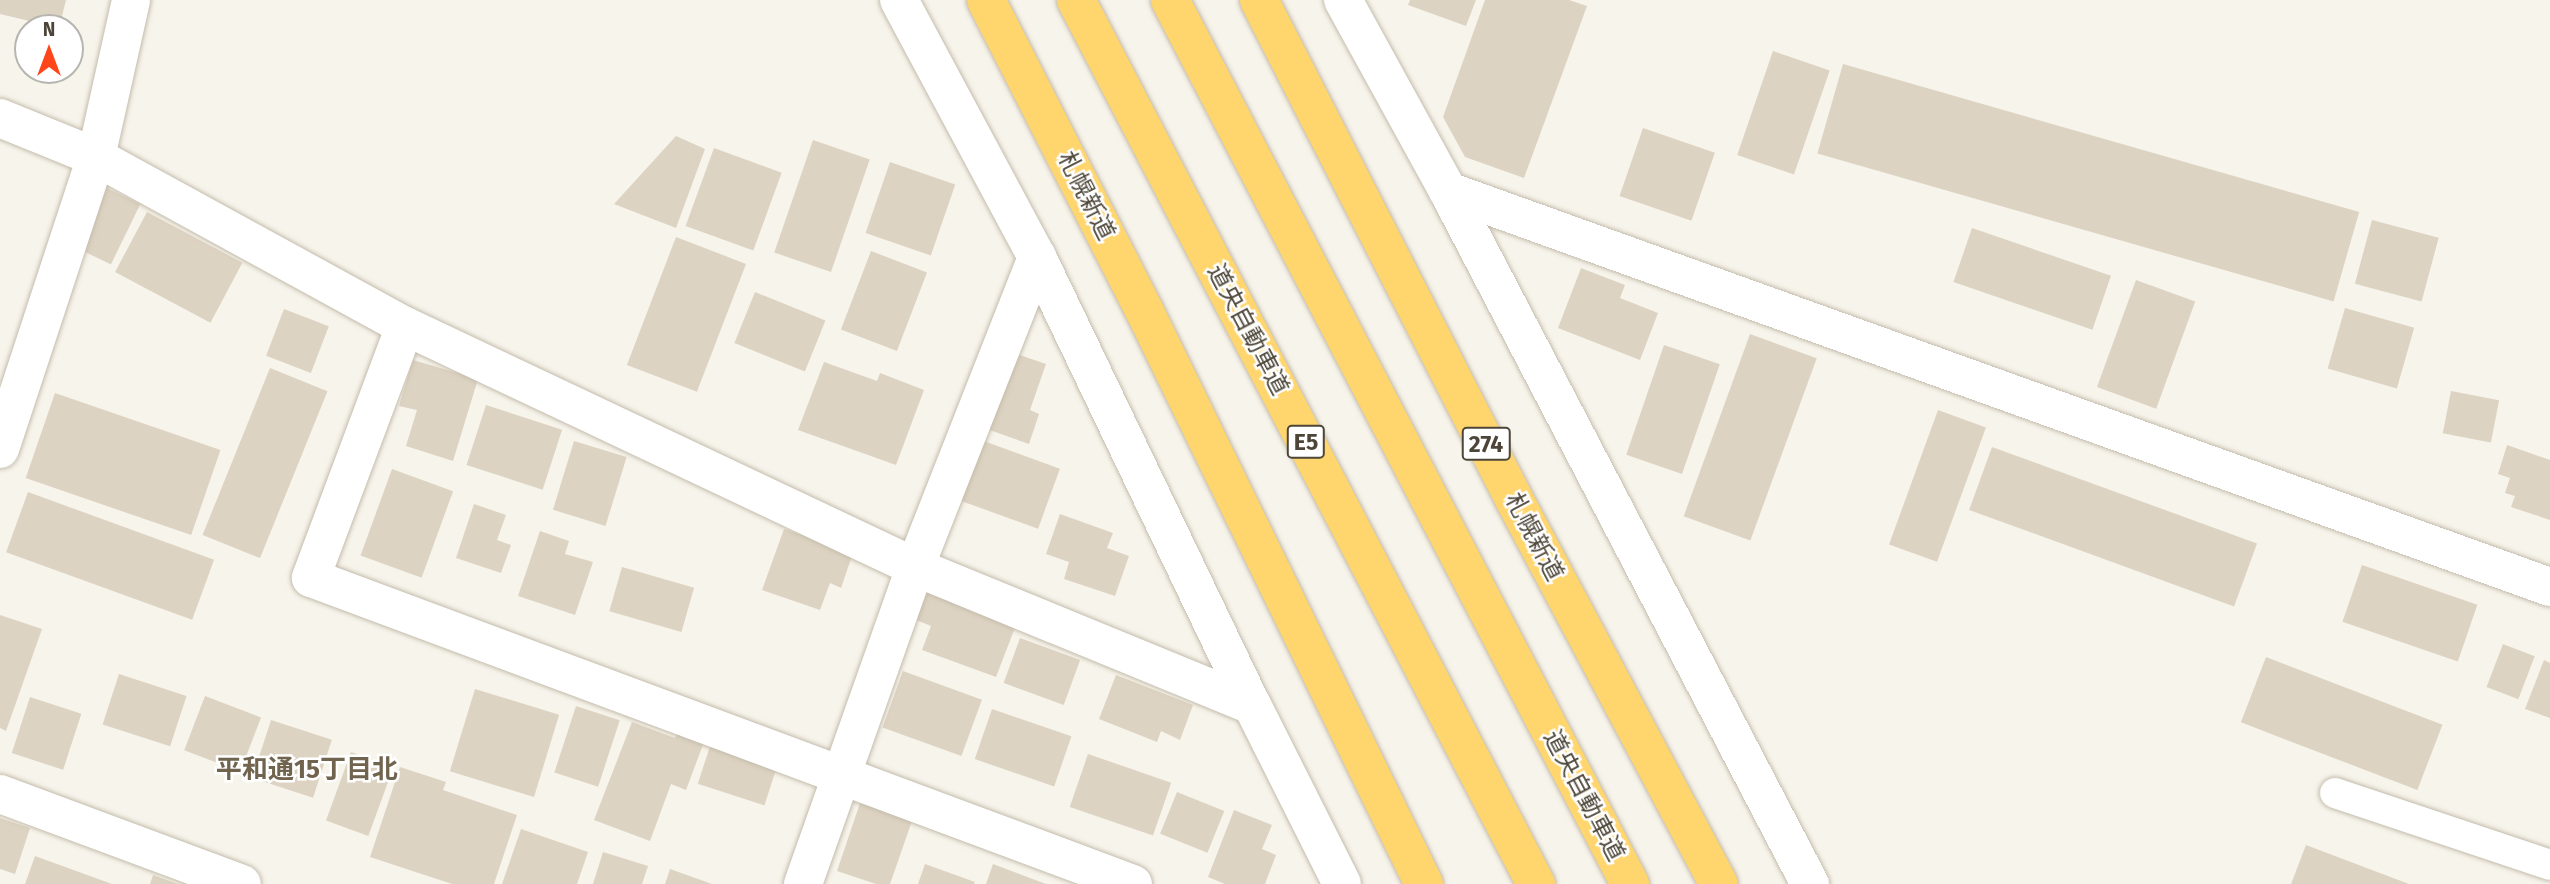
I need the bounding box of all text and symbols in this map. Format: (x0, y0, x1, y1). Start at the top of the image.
north arrow (14, 14, 84, 84)
text: N (43, 18, 55, 41)
street label: 札幌新道 (1051, 147, 1121, 245)
street label: 道央自動車道 (1201, 260, 1295, 400)
road number: E5 (1287, 422, 1325, 462)
road number: 274 (1462, 424, 1510, 464)
street label: 札幌新道 (1499, 488, 1569, 586)
street label: 道央自動車道 (1537, 726, 1631, 866)
district label: 平和通15丁目北 (216, 754, 398, 786)

